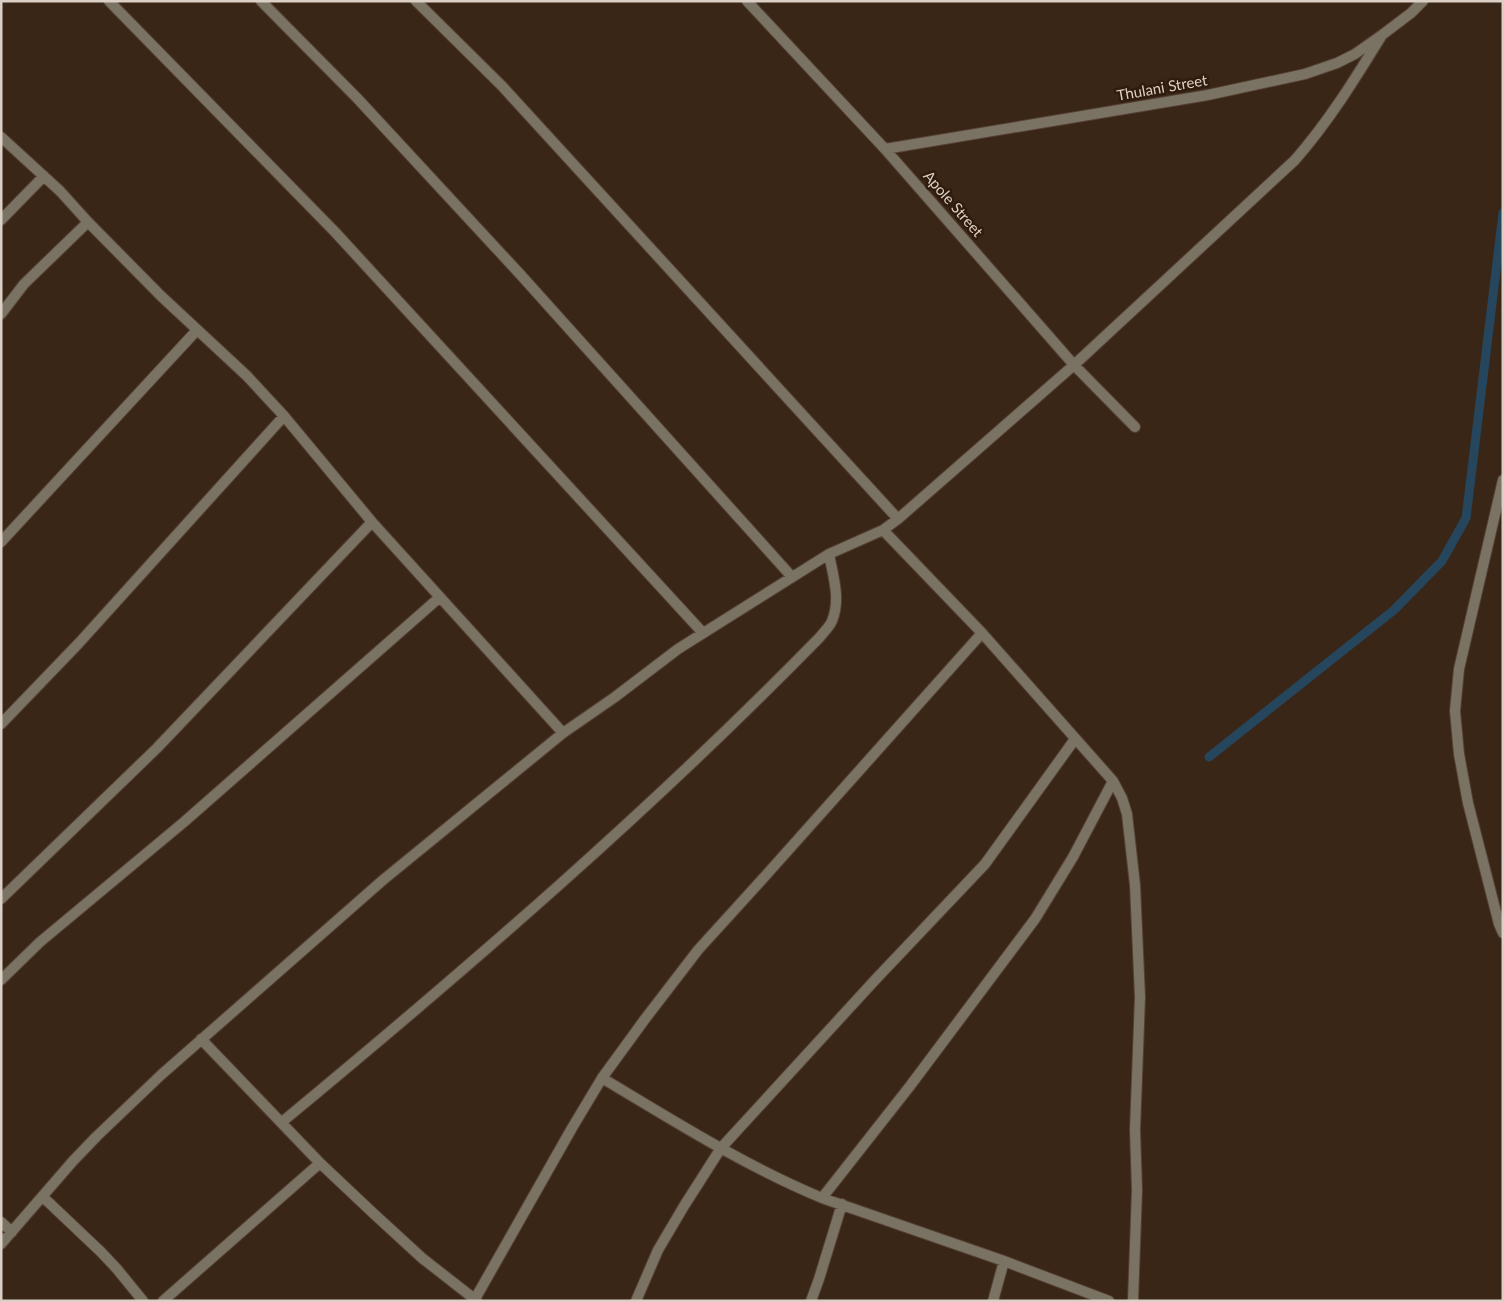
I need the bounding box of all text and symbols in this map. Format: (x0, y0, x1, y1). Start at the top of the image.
street label: Thulani Street (1115, 70, 1209, 104)
street label: Apole Street (920, 167, 988, 241)

